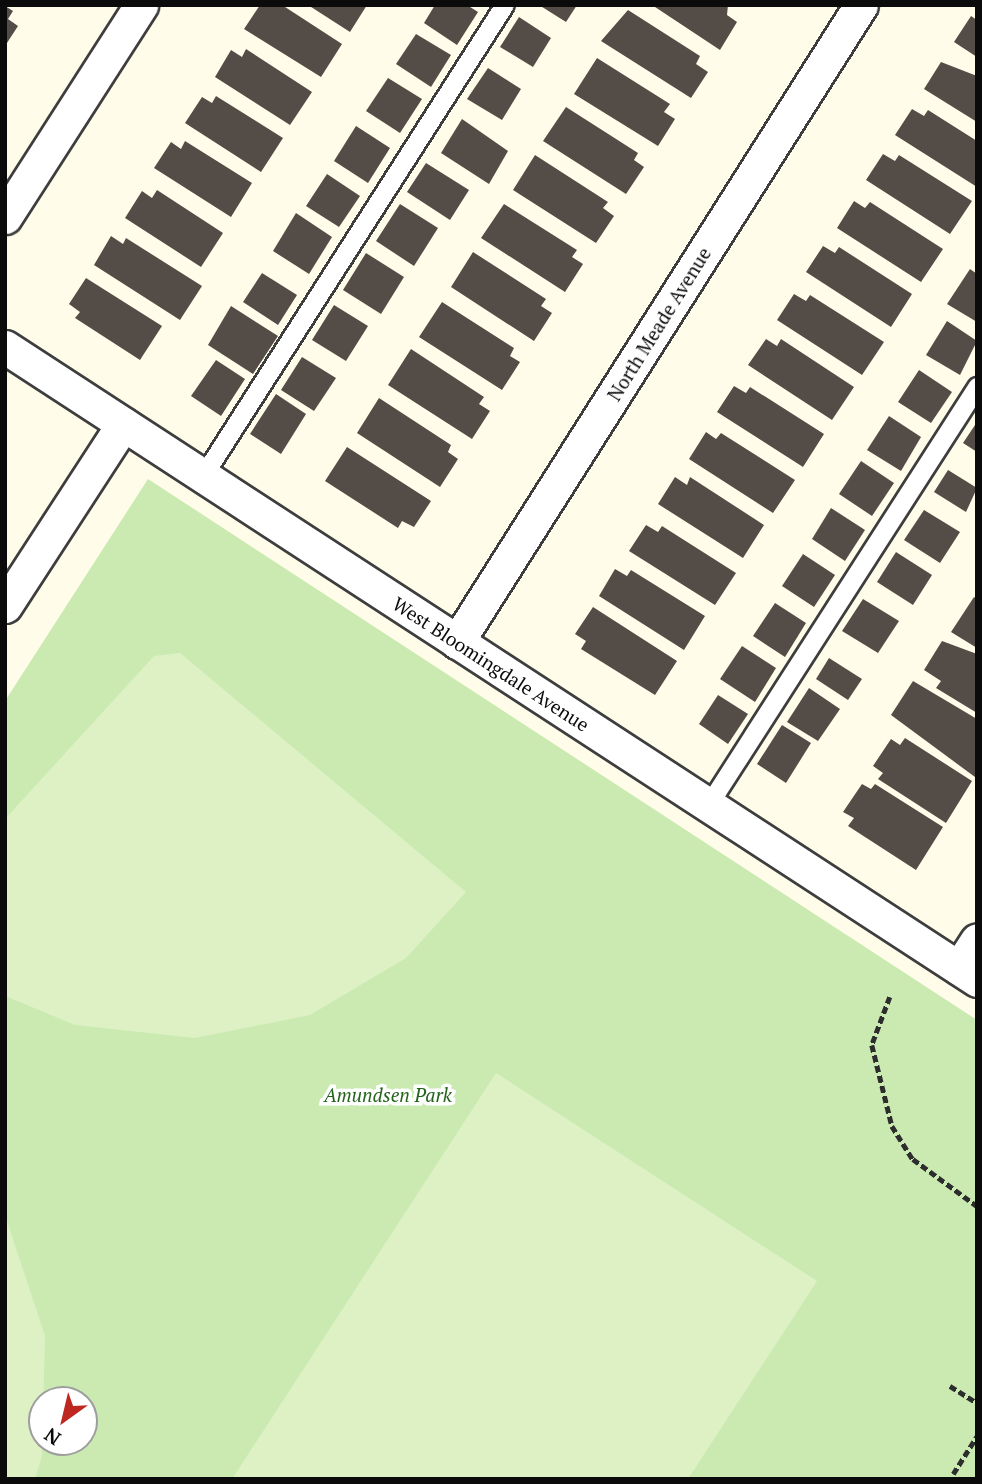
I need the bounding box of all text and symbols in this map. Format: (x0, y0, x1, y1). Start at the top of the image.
street label: North Meade Avenue (602, 243, 716, 405)
street label: West Bloomingdale Avenue (388, 592, 594, 736)
park label: Amundsen Park (324, 1084, 452, 1106)
north arrow (28, 1386, 98, 1456)
text: N (39, 1423, 65, 1452)

